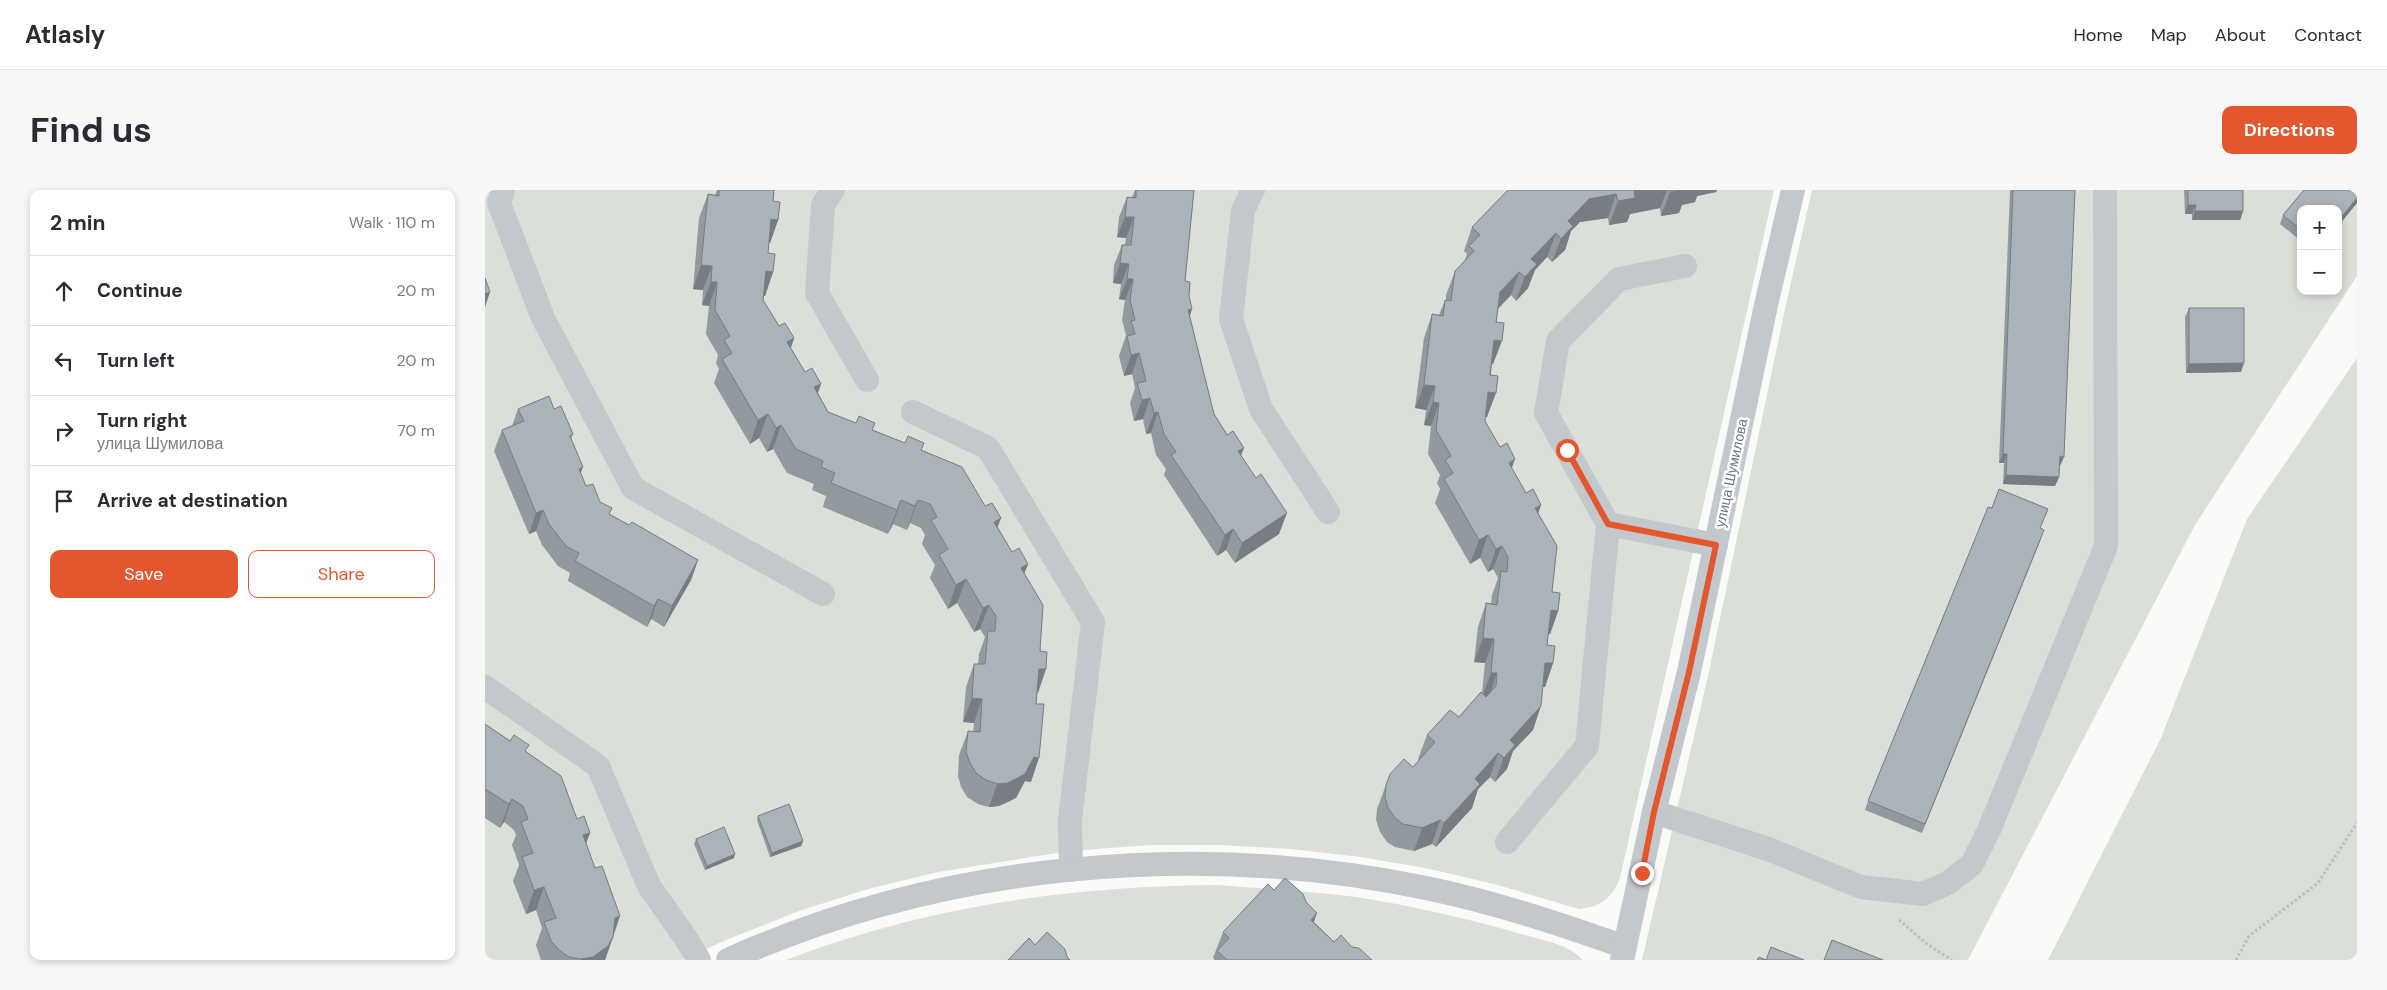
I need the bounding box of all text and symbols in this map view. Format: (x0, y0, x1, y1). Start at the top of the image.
text: Atlasly (25, 19, 105, 50)
text: Home (2073, 23, 2123, 47)
text: Map (2151, 23, 2187, 47)
text: About (2215, 23, 2266, 47)
text: Contact (2294, 23, 2362, 47)
button: Directions (2222, 106, 2357, 154)
text: Find us (30, 107, 152, 153)
map controls (2297, 205, 2342, 295)
button: + (2297, 205, 2342, 250)
text: 2 min (50, 209, 106, 237)
text: Walk · 110 m (349, 212, 435, 233)
button: − (2297, 250, 2342, 295)
icon: ahead (50, 277, 78, 305)
text: Continue (97, 278, 183, 303)
text: 20 m (396, 280, 435, 301)
icon: left (50, 347, 78, 375)
text: Turn left (97, 348, 175, 373)
text: 20 m (396, 350, 435, 371)
text: Turn right (97, 408, 187, 433)
icon: right (50, 417, 78, 445)
street label: улица Шумилова (1711, 417, 1751, 529)
text: 70 m (397, 420, 435, 441)
text: улица Шумилова (97, 433, 223, 454)
route start (1556, 439, 1579, 462)
icon: arrive (50, 487, 78, 515)
text: Arrive at destination (97, 488, 288, 513)
button: Save (50, 550, 238, 598)
button: Share (248, 550, 435, 598)
route end (1631, 862, 1654, 885)

